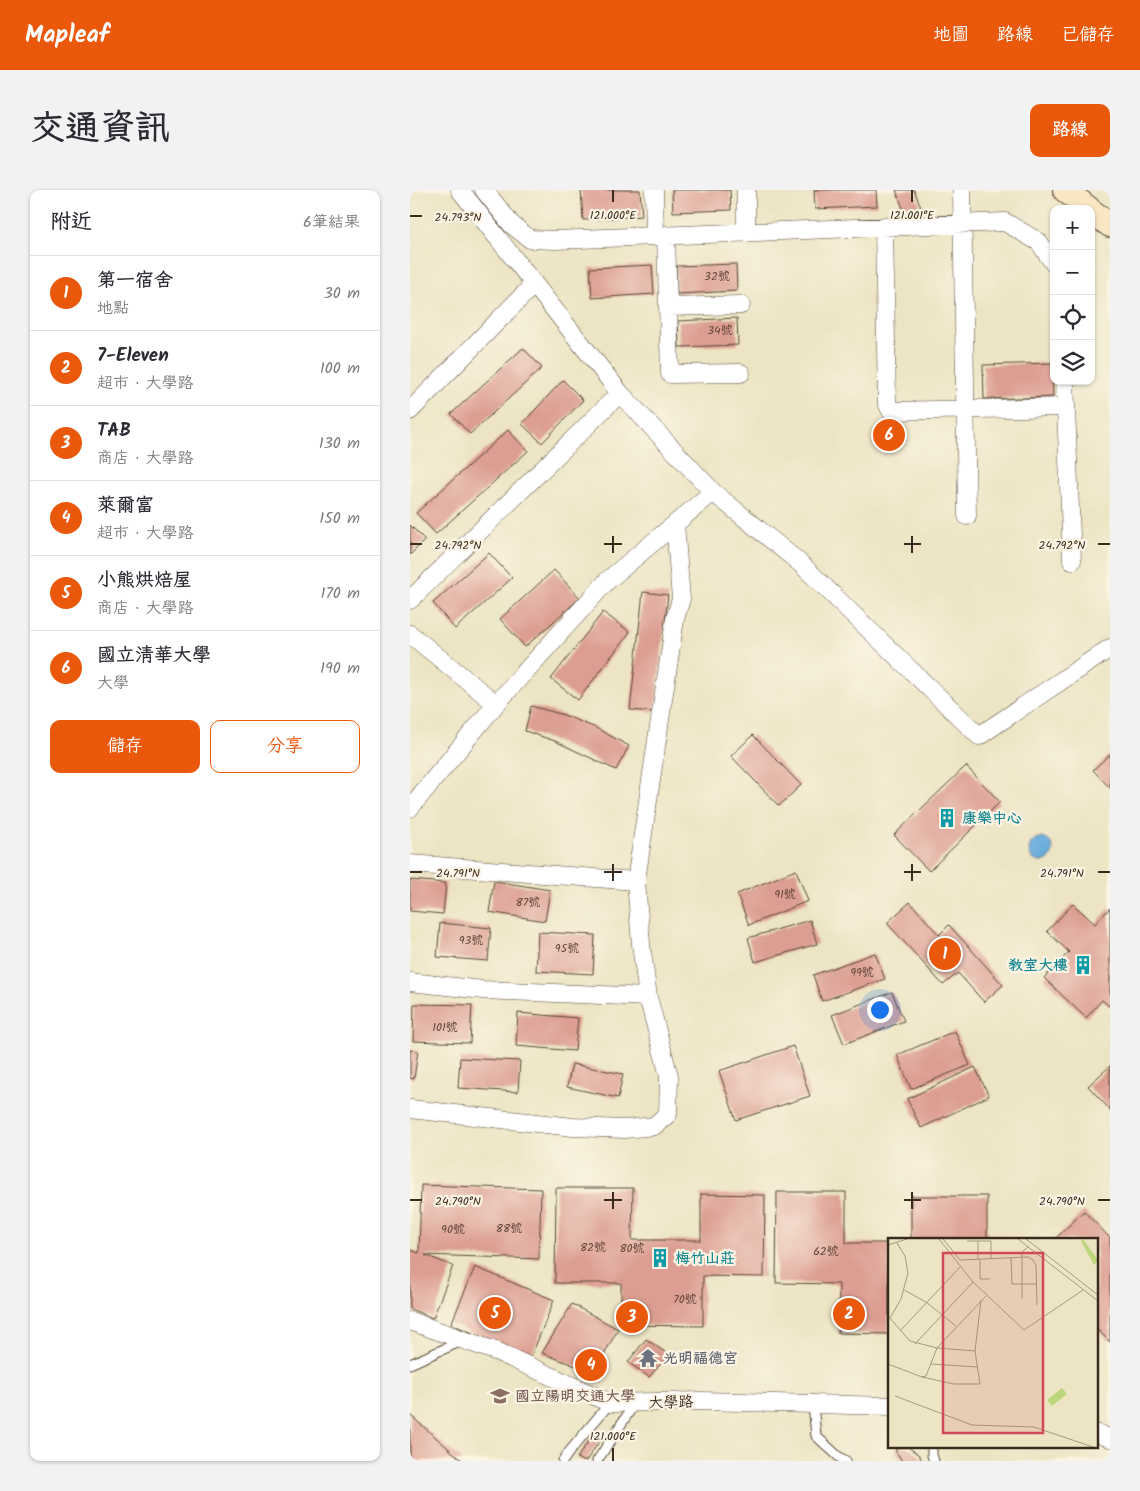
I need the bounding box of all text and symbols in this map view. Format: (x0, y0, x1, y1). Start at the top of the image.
text: Mapleaf (25, 16, 109, 55)
text: 地圖 (933, 21, 969, 50)
text: 路線 (997, 21, 1033, 50)
text: 已儲存 (1061, 21, 1115, 50)
text: 交通資訊 (30, 102, 170, 158)
button: 路線 (1030, 104, 1110, 157)
map controls (1050, 205, 1095, 385)
button: + (1050, 205, 1095, 250)
text: 附近 (50, 206, 92, 239)
text: 121.000°E (590, 206, 637, 225)
text: 121.001°E (890, 206, 935, 225)
text: 24.793°N (435, 208, 481, 227)
text: 6筆結果 (303, 210, 360, 235)
button: − (1050, 250, 1095, 295)
text: 第一宿舍 (97, 266, 173, 296)
house number: 32號 (704, 267, 730, 286)
text: 1 (64, 281, 68, 306)
text: 30 m (324, 281, 360, 306)
button: locate (1050, 295, 1095, 340)
text: 地點 (97, 296, 129, 321)
house number: 34號 (707, 321, 733, 340)
button: layers (1050, 340, 1095, 385)
text: 7-Eleven (97, 341, 169, 371)
text: 2 (61, 356, 71, 381)
text: 100 m (320, 356, 360, 381)
text: 超市 · 大學路 (97, 371, 194, 396)
text: TAB (97, 416, 131, 446)
pin: 6 (873, 416, 905, 454)
text: 3 (62, 431, 70, 456)
text: 130 m (319, 431, 360, 456)
text: 商店 · 大學路 (97, 446, 194, 471)
text: 萊爾富 (97, 491, 154, 521)
text: 4 (62, 506, 70, 531)
text: 150 m (319, 506, 360, 531)
text: 超市 · 大學路 (97, 521, 194, 546)
text: 24.792°N (435, 536, 481, 555)
text: 24.792°N (1039, 536, 1085, 555)
text: 小熊烘焙屋 (97, 566, 192, 596)
text: 5 (62, 581, 70, 606)
text: 170 m (320, 581, 360, 606)
text: 商店 · 大學路 (97, 596, 194, 621)
text: 國立清華大學 (97, 641, 211, 671)
text: 6 (62, 656, 70, 681)
text: 190 m (320, 656, 360, 681)
text: 大學 (97, 671, 129, 696)
button: 儲存 (50, 720, 200, 773)
button: 分享 (210, 720, 360, 773)
building icon: 康樂中心 (936, 807, 958, 829)
place label: 康樂中心 (962, 807, 1022, 831)
text: 24.791°N (436, 864, 480, 883)
text: 24.791°N (1040, 864, 1084, 883)
house number: 91號 (774, 885, 796, 904)
house number: 87號 (516, 893, 540, 912)
house number: 93號 (459, 931, 483, 950)
pin: 1 (929, 935, 961, 973)
house number: 95號 (555, 939, 579, 958)
place label: 教室大樓 (1008, 954, 1068, 978)
building icon: 教室大樓 (1072, 954, 1094, 976)
house number: 99號 (850, 963, 874, 982)
your location (867, 997, 893, 1023)
house number: 101號 (432, 1018, 458, 1037)
text: 24.790°N (435, 1192, 481, 1211)
text: 24.790°N (1039, 1192, 1085, 1211)
house number: 88號 (496, 1219, 522, 1238)
house number: 90號 (441, 1220, 465, 1239)
house number: 82號 (580, 1238, 606, 1257)
inset map (888, 1238, 1098, 1448)
house number: 80號 (619, 1239, 645, 1258)
house number: 62號 (813, 1242, 839, 1261)
building icon: 梅竹山莊 (649, 1247, 671, 1269)
place label: 梅竹山莊 (675, 1247, 735, 1271)
house number: 70號 (673, 1290, 697, 1309)
pin: 5 (479, 1294, 511, 1332)
pin: 2 (833, 1295, 865, 1333)
pin: 3 (616, 1298, 648, 1336)
pin: 4 (575, 1346, 607, 1384)
temple icon: 光明福德宮 (637, 1347, 659, 1369)
place label: 光明福德宮 (663, 1347, 738, 1371)
school or university icon: 國立陽明交通大學 (489, 1385, 511, 1407)
place label: 國立陽明交通大學 (515, 1385, 635, 1409)
street label: 大學路 (648, 1391, 694, 1415)
text: 121.000°E (590, 1427, 637, 1446)

